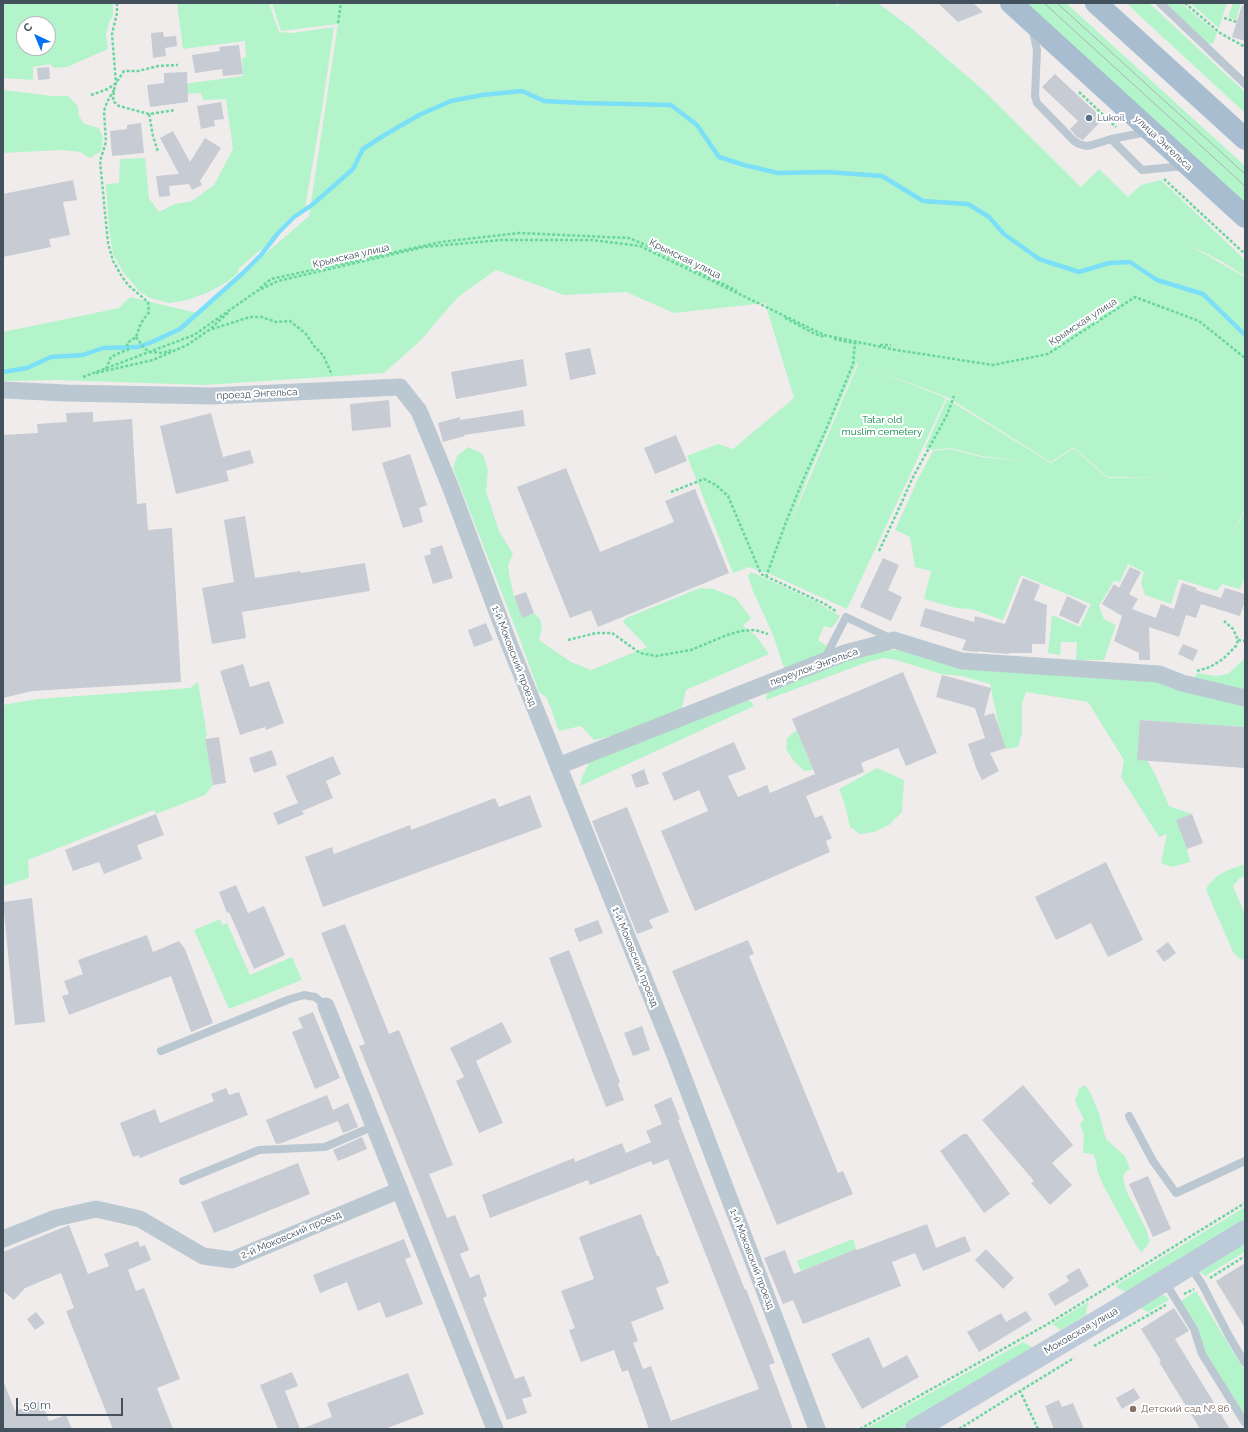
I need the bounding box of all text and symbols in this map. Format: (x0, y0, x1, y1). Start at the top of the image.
north arrow (16, 16, 56, 56)
text: С (21, 20, 35, 35)
place label: Lukoil (1097, 112, 1125, 124)
marker: Lukoil (1084, 113, 1094, 123)
street label: улица Энгельса (1131, 113, 1195, 173)
street label: Крымская улица (647, 236, 723, 282)
street label: Крымская улица (311, 241, 391, 271)
street label: Крымская улица (1047, 296, 1119, 348)
street label: проезд Энгельса (216, 386, 298, 402)
park label: Tatar old muslim cemetery (842, 414, 922, 438)
street label: 1-й Моковский проезд (489, 604, 539, 708)
street label: переулок Энгельса (768, 646, 860, 688)
street label: 1-й Моковский проезд (609, 905, 661, 1009)
street label: 1-й Моковский проезд (727, 1207, 777, 1311)
street label: 2-й Моковский проезд (239, 1208, 343, 1262)
street label: Моковская улица (1042, 1305, 1120, 1357)
scale bar (18, 1390, 125, 1416)
text: 50 m (23, 1398, 51, 1412)
place label: Детский сад № 86 (1141, 1403, 1229, 1415)
marker: Детский сад № 86 (1128, 1404, 1138, 1414)

